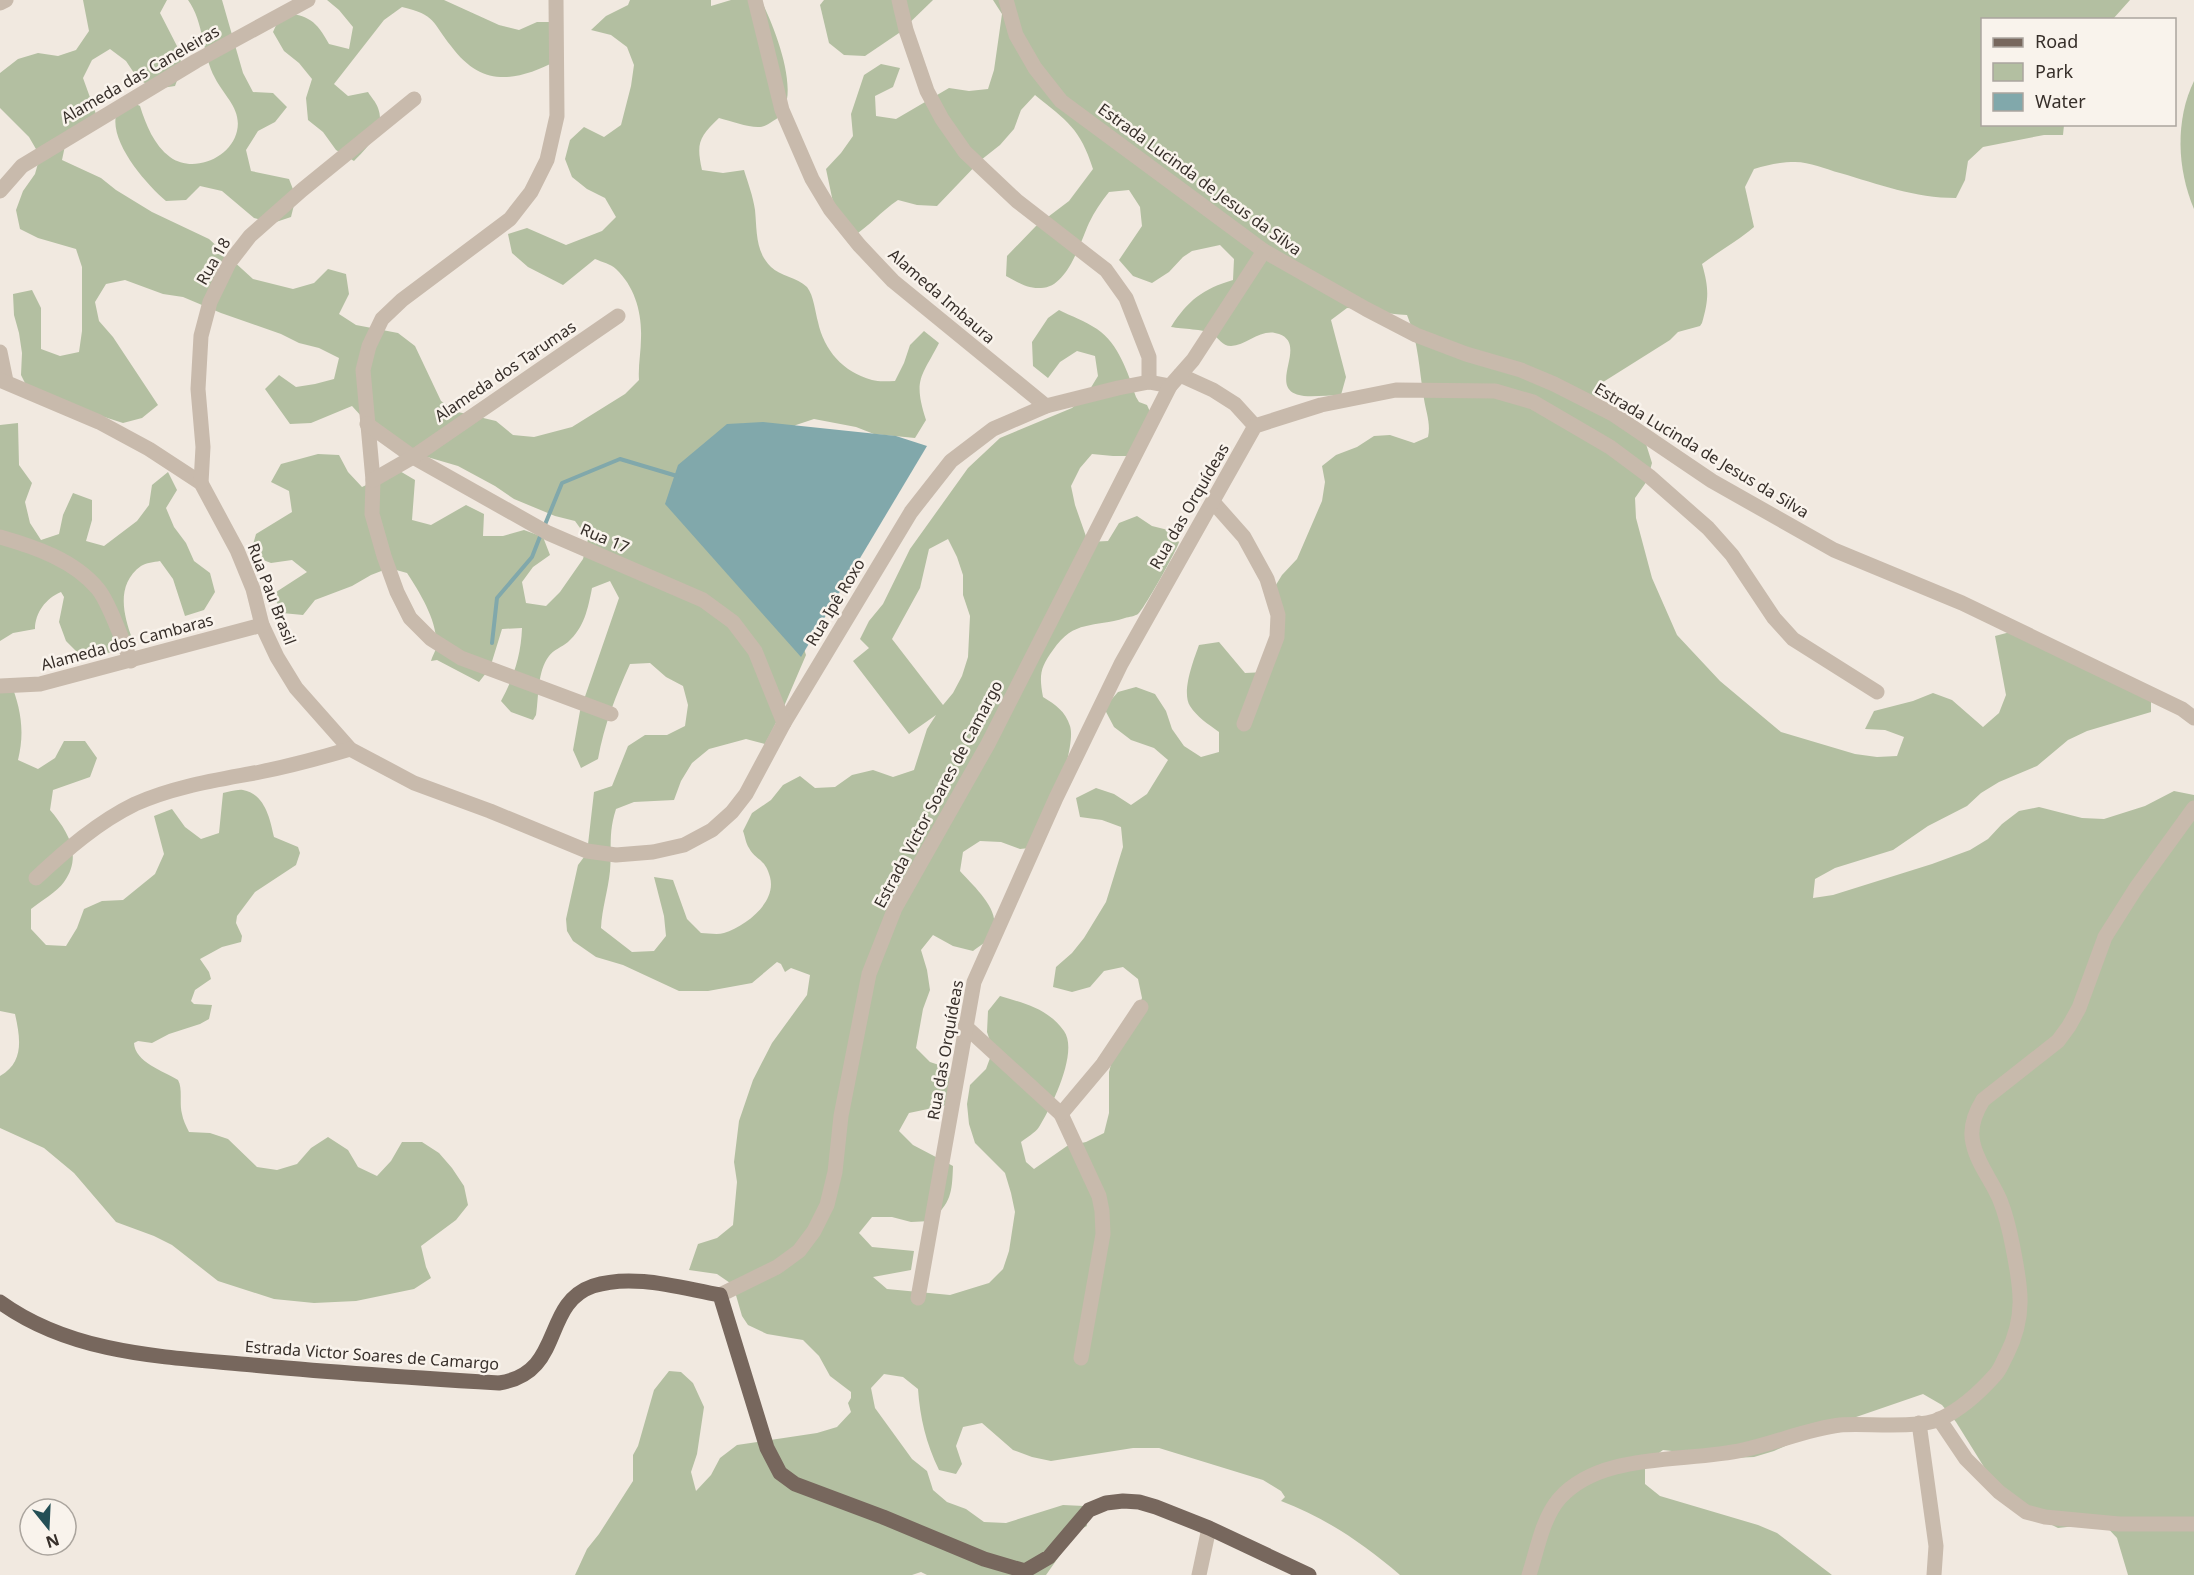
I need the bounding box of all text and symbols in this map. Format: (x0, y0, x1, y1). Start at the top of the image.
legend (1981, 18, 2176, 126)
street label: Alameda das Caneleiras (57, 20, 223, 128)
text: Road (2035, 29, 2078, 53)
text: Park (2035, 59, 2073, 83)
text: Water (2035, 89, 2086, 113)
street label: Estrada Lucinda de Jesus da Silva (1094, 98, 1306, 260)
street label: Rua 18 (191, 233, 235, 289)
street label: Alameda Imbaura (884, 244, 1000, 348)
street label: Alameda dos Tarumas (430, 315, 580, 427)
street label: Estrada Lucinda de Jesus da Silva (1591, 377, 1813, 523)
street label: Rua das Orquídeas (1144, 439, 1234, 573)
street label: Rua 17 (577, 518, 633, 558)
street label: Rua Pau Brasil (243, 540, 301, 648)
street label: Rua Ipê Roxo (800, 554, 870, 650)
street label: Alameda dos Cambaras (38, 608, 216, 676)
street label: Estrada Victor Soares de Camargo (868, 676, 1008, 912)
street label: Rua das Orquídeas (922, 978, 968, 1122)
street label: Estrada Victor Soares de Camargo (244, 1335, 500, 1375)
north arrow (18, 1497, 78, 1557)
text: N (43, 1529, 62, 1554)

